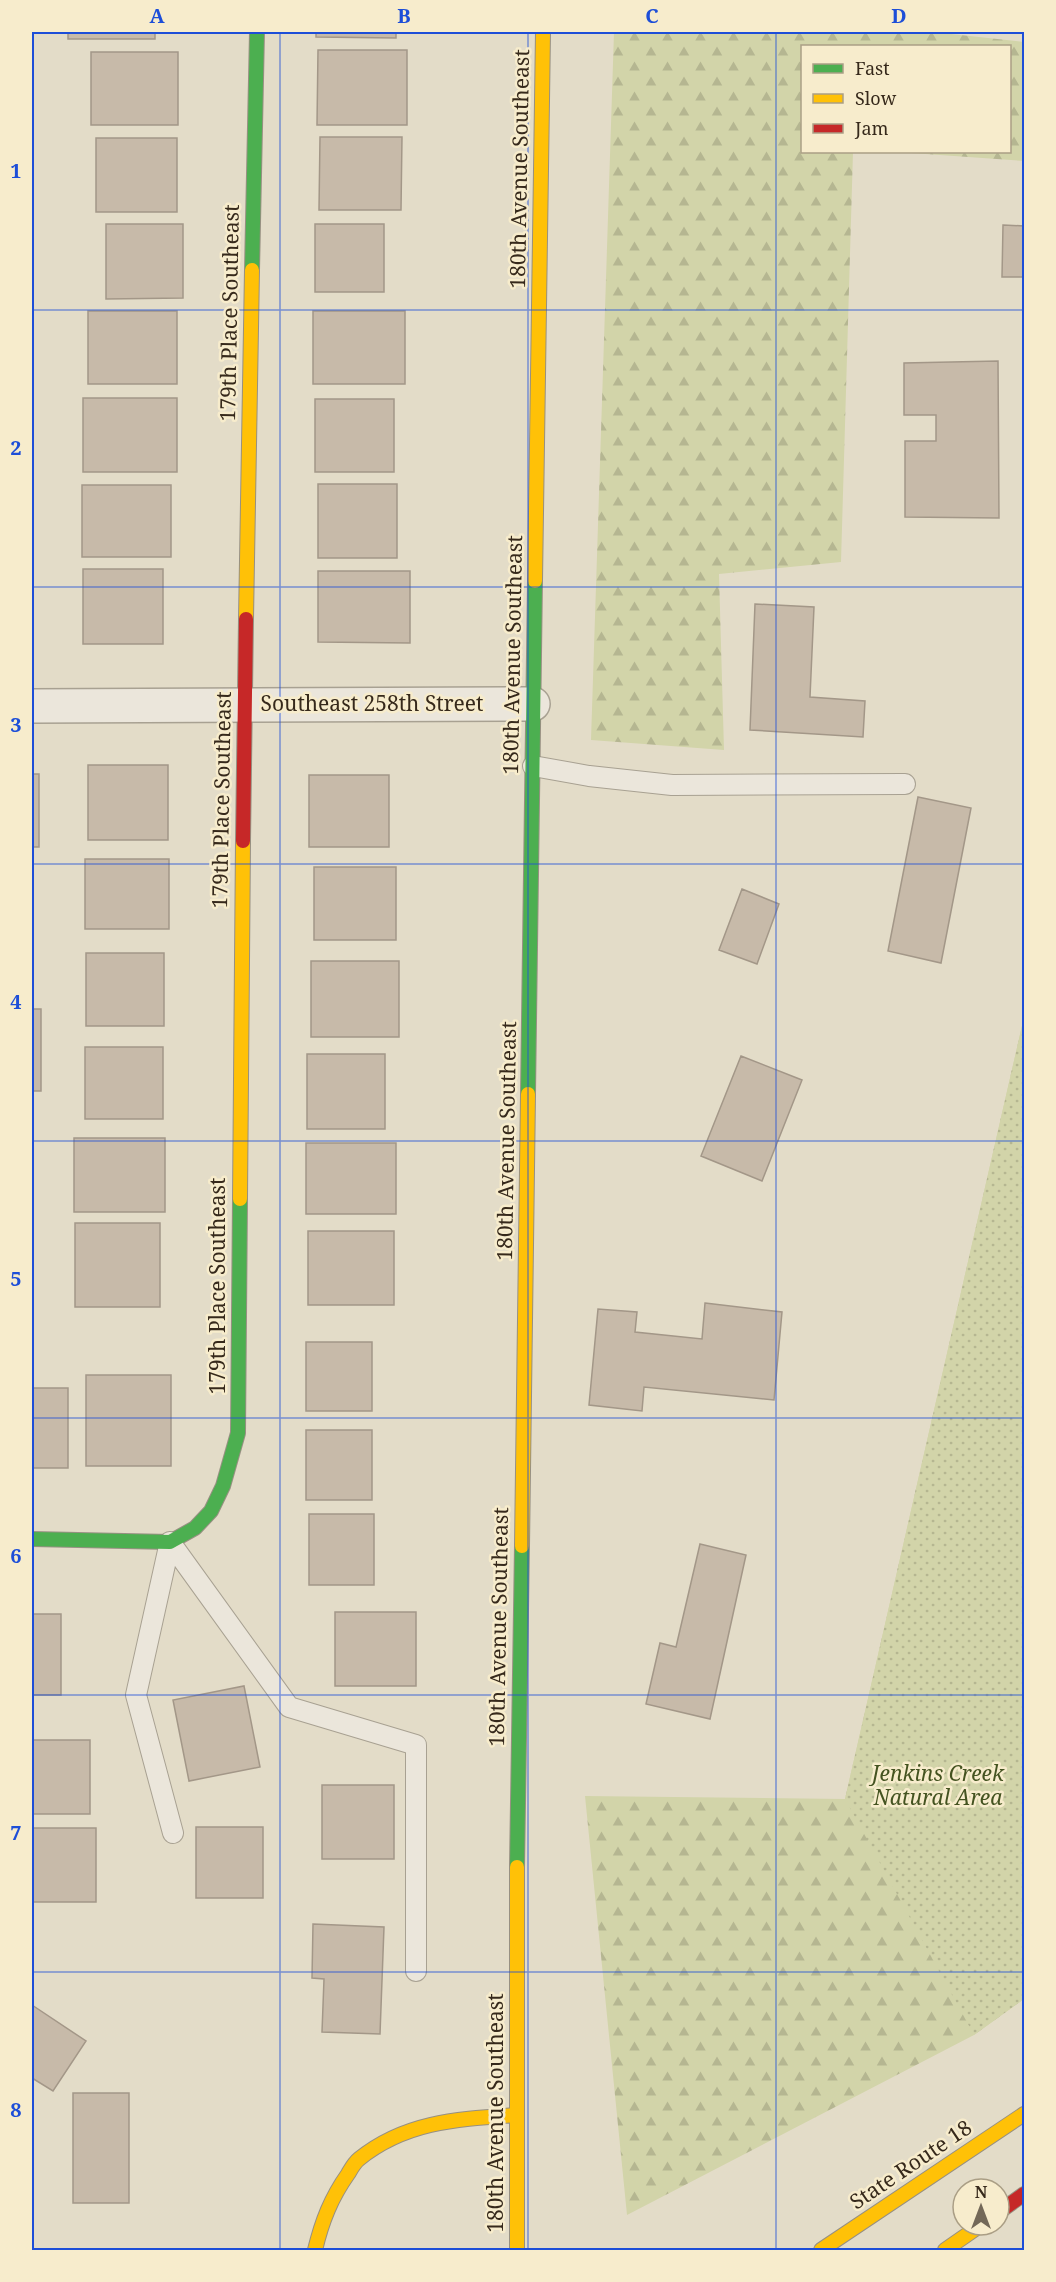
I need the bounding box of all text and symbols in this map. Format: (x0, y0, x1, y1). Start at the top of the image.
text: A (149, 2, 165, 29)
text: B (397, 2, 411, 29)
text: C (645, 2, 659, 29)
text: D (891, 2, 907, 29)
legend (801, 45, 1011, 153)
street label: 180th Avenue Southeast (503, 49, 535, 289)
text: Fast (855, 56, 890, 80)
text: Slow (855, 86, 897, 110)
text: Jam (854, 116, 889, 140)
text: 1 (10, 157, 22, 184)
street label: 179th Place Southeast (213, 204, 245, 422)
text: 2 (10, 434, 22, 461)
street label: 180th Avenue Southeast (496, 535, 528, 775)
street label: Southeast 258th Street (261, 689, 483, 717)
street label: 179th Place Southeast (205, 691, 237, 909)
text: 3 (10, 711, 22, 738)
text: 4 (10, 988, 22, 1015)
street label: 180th Avenue Southeast (490, 1021, 522, 1261)
street label: 179th Place Southeast (203, 1178, 231, 1394)
text: 5 (10, 1265, 22, 1292)
street label: 180th Avenue Southeast (482, 1507, 514, 1747)
text: 6 (10, 1542, 22, 1569)
park label: Jenkins Creek Natural Area (868, 1759, 1005, 1811)
text: 7 (10, 1819, 22, 1846)
street label: 180th Avenue Southeast (481, 1993, 509, 2233)
text: 8 (10, 2096, 22, 2123)
street label: State Route 18 (844, 2113, 977, 2215)
north arrow (951, 2177, 1011, 2237)
text: N (975, 2181, 988, 2203)

